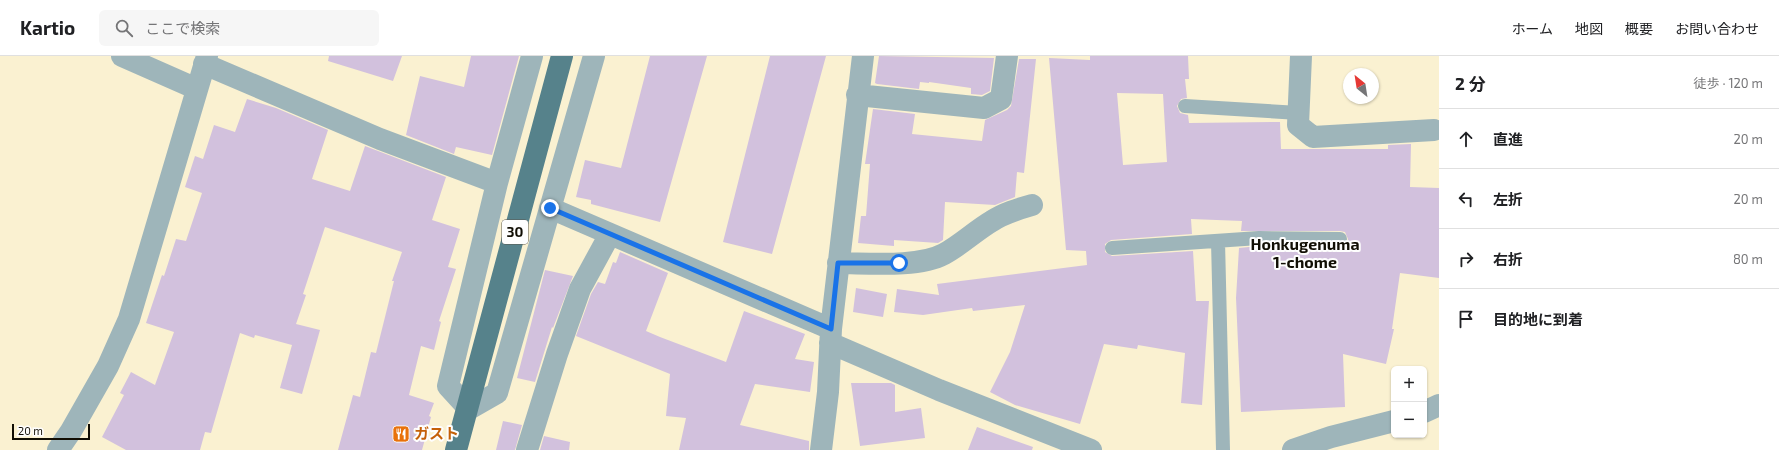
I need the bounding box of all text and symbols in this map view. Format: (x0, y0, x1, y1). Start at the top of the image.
search box (99, 10, 379, 46)
text: Kartio (20, 16, 75, 39)
icon: search (113, 17, 135, 39)
text: ここで検索 (145, 19, 220, 37)
text: ホーム (1511, 20, 1553, 37)
text: 地図 (1575, 20, 1603, 37)
text: 概要 (1625, 20, 1653, 37)
text: お問い合わせ (1675, 20, 1759, 37)
north arrow (1343, 68, 1379, 104)
text: 2 分 (1455, 73, 1486, 93)
text: 徒歩 · 120 m (1694, 75, 1763, 91)
icon: ahead (1455, 128, 1477, 150)
text: 直進 (1493, 130, 1523, 148)
text: 20 m (1734, 131, 1763, 147)
icon: left (1455, 188, 1477, 210)
text: 左折 (1493, 190, 1523, 208)
text: 20 m (1734, 191, 1763, 207)
route end (541, 199, 559, 217)
road number: 30 (502, 220, 528, 244)
district label: Honkugenuma 1-chome (1250, 234, 1360, 271)
icon: right (1455, 248, 1477, 270)
text: 右折 (1493, 250, 1523, 268)
text: 80 m (1733, 251, 1763, 267)
route start (890, 254, 908, 272)
icon: arrive (1455, 308, 1477, 330)
text: 目的地に到着 (1493, 310, 1583, 328)
map controls (1391, 366, 1427, 438)
button: + (1391, 366, 1427, 402)
button: − (1391, 402, 1427, 438)
scale bar (12, 422, 90, 441)
text: 20 m (18, 424, 43, 437)
restaurant icon: ガスト (391, 424, 411, 444)
place label: ガスト (414, 424, 459, 442)

